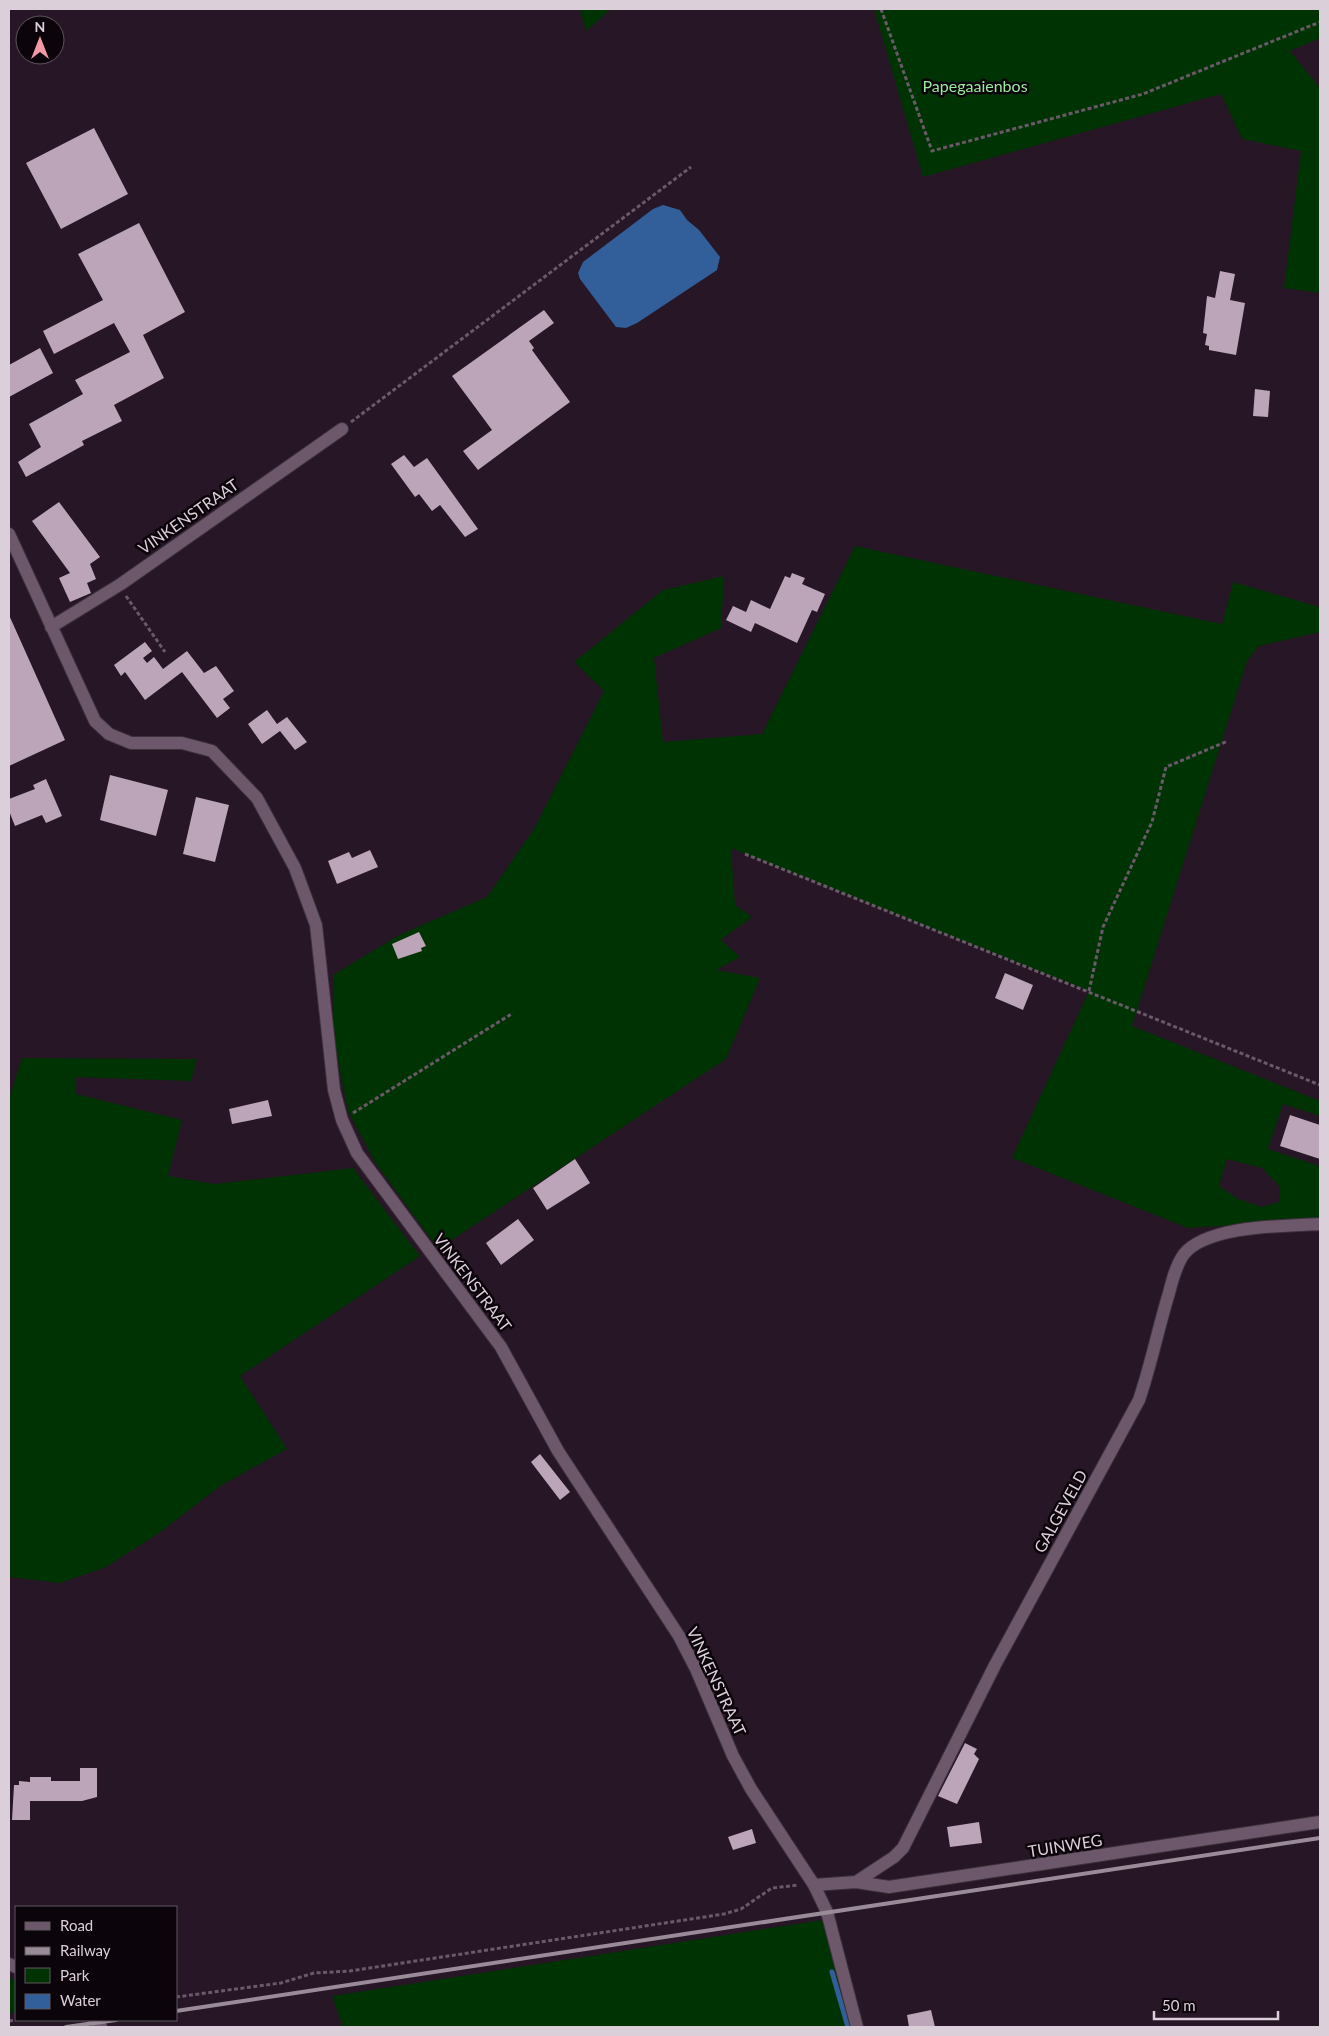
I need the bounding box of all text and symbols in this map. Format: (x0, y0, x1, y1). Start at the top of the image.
north arrow (15, 15, 65, 65)
text: N (35, 18, 45, 35)
park label: Papegaaienbos (922, 76, 1028, 95)
street label: VINKENSTRAAT (134, 474, 242, 558)
street label: VINKENSTRAAT (430, 1229, 516, 1335)
street label: GALGEVELD (1030, 1466, 1090, 1556)
street label: VINKENSTRAAT (684, 1624, 751, 1739)
street label: TUINWEG (1026, 1830, 1104, 1860)
legend (15, 1906, 178, 2021)
text: Road (60, 1916, 93, 1934)
text: Railway (60, 1941, 111, 1959)
text: Park (60, 1966, 90, 1984)
scale bar (1154, 1988, 1278, 2020)
text: Water (60, 1991, 101, 2009)
text: 50 m (1162, 1996, 1196, 2014)

